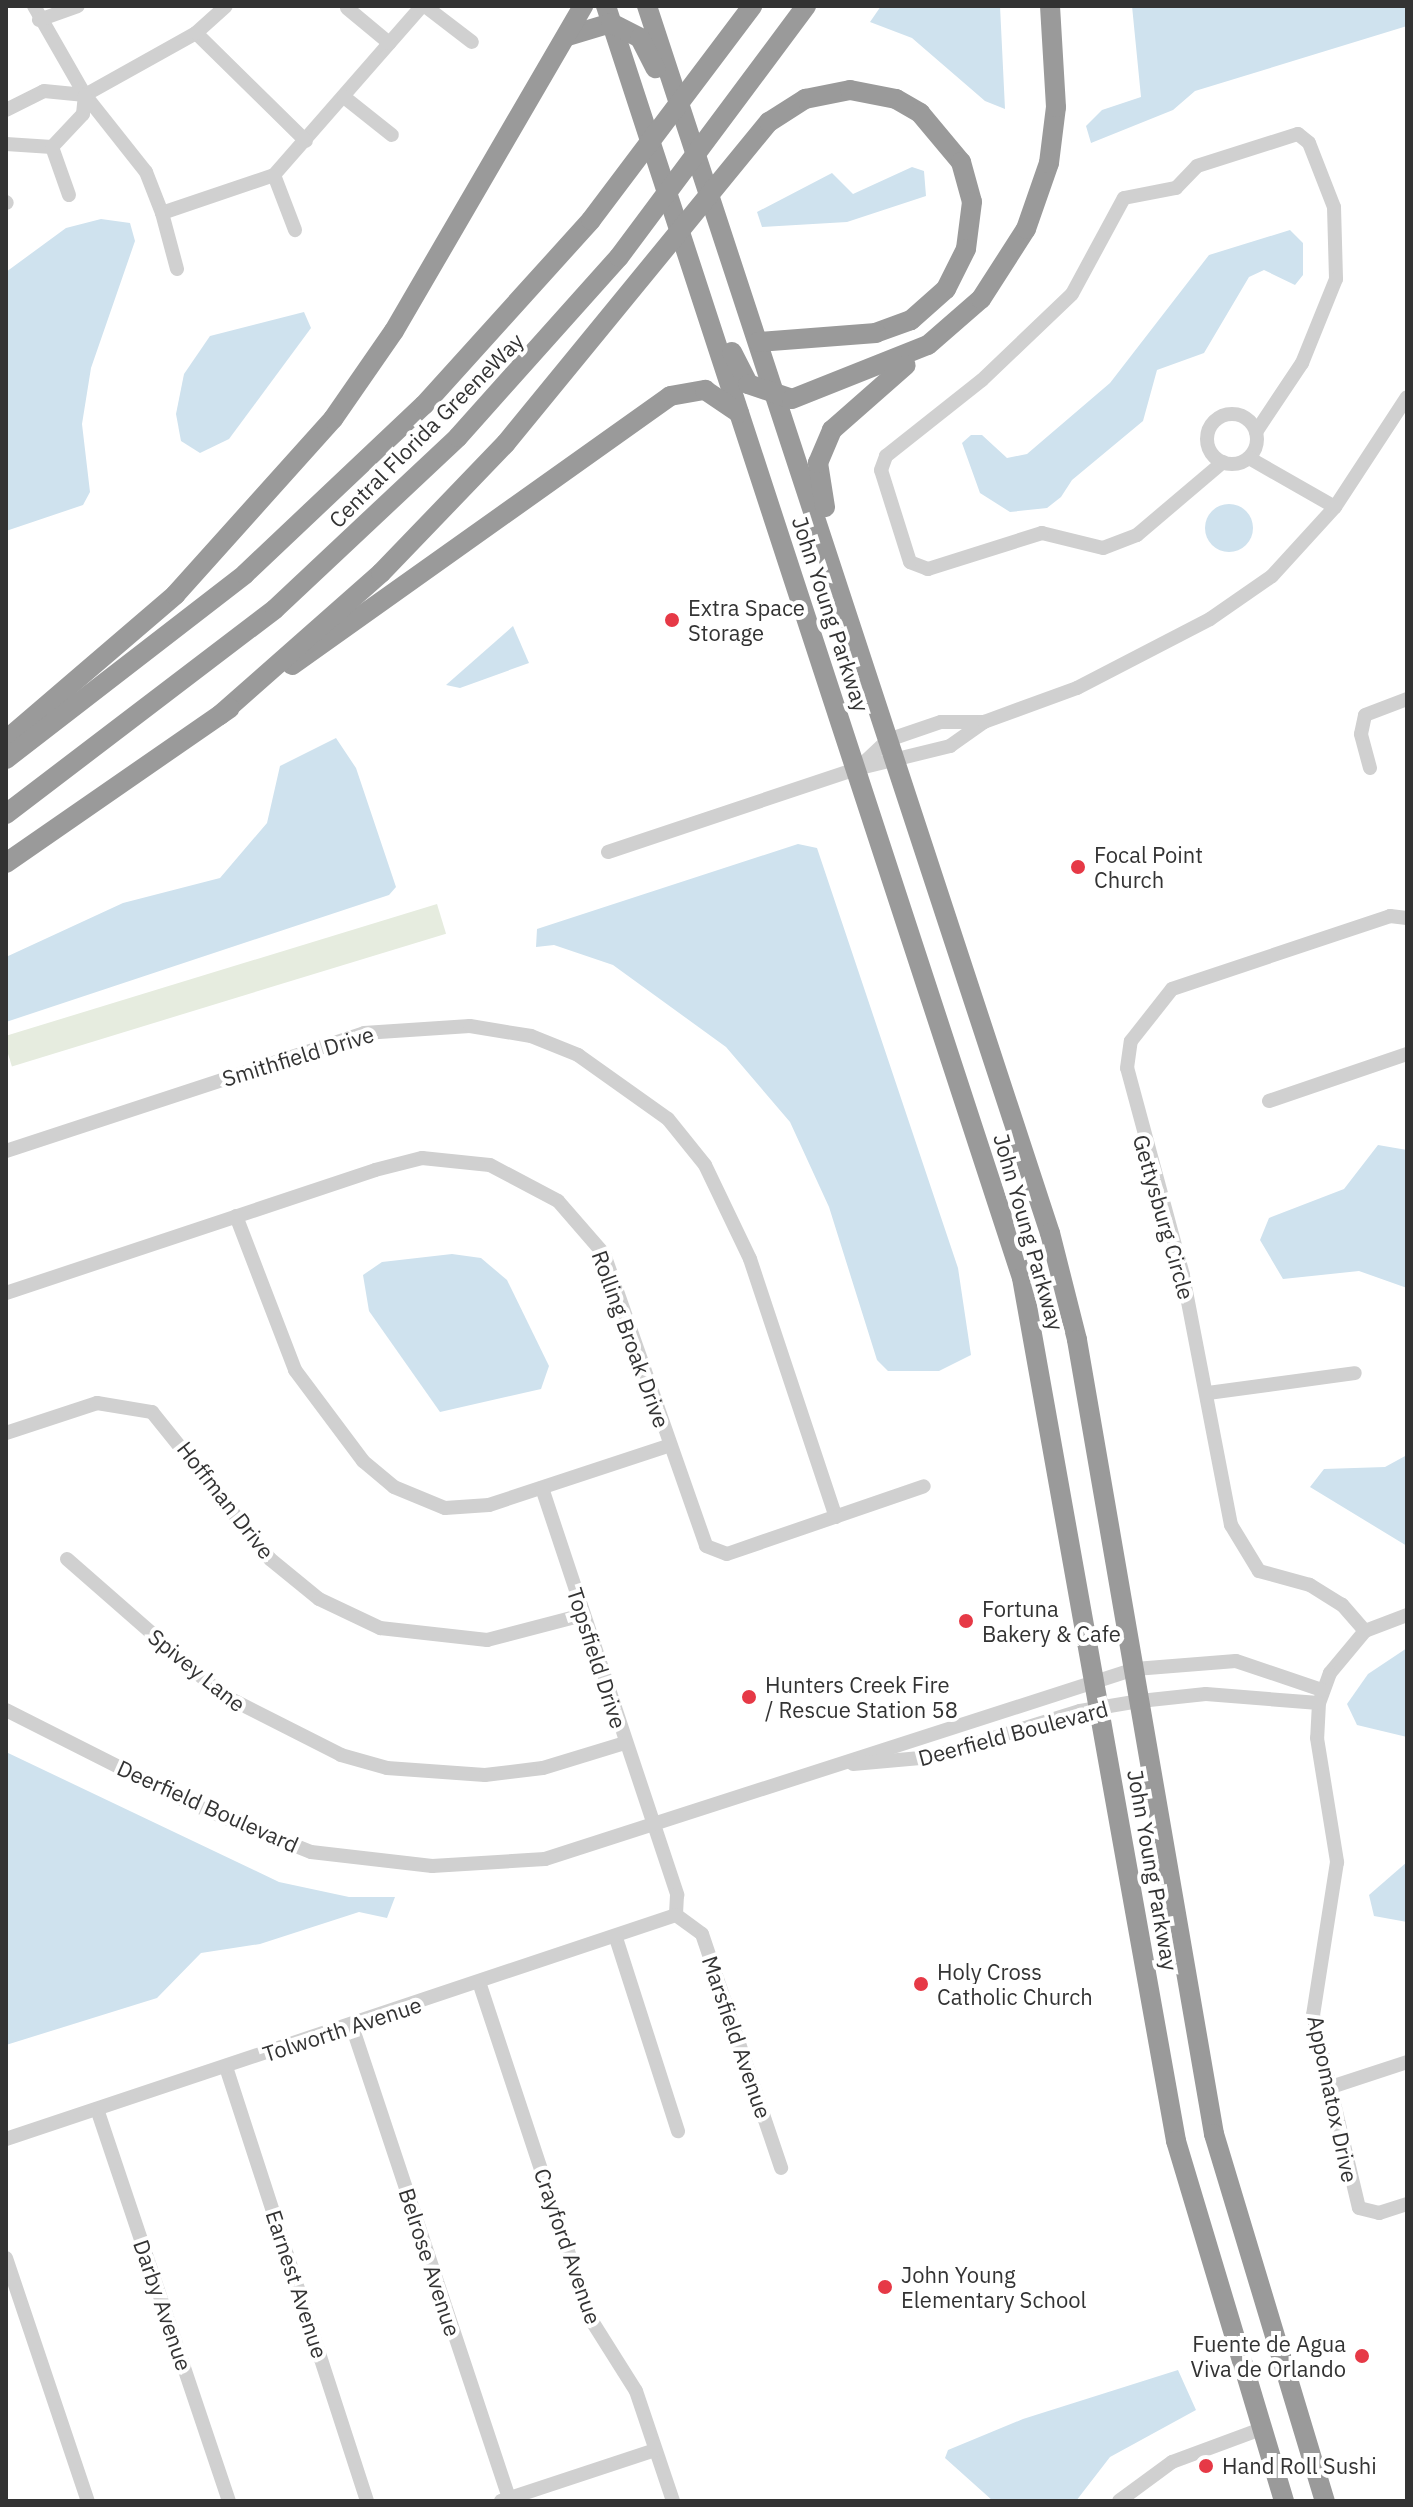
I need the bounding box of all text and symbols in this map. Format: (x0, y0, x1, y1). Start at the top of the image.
street label: Central Florida GreeneWay (323, 327, 529, 533)
street label: John Young Parkway (787, 513, 875, 715)
place label: Extra Space Storage (688, 594, 805, 646)
marker: Extra Space Storage (663, 611, 681, 629)
place label: Focal Point Church (1094, 841, 1203, 892)
marker: Focal Point Church (1069, 858, 1087, 876)
street label: Smithfield Drive (219, 1020, 377, 1092)
street label: John Young Parkway (988, 1130, 1070, 1334)
street label: Gettysburg Circle (1128, 1132, 1200, 1302)
street label: Rolling Broak Drive (587, 1247, 675, 1431)
street label: Hoffman Drive (172, 1436, 280, 1564)
street label: Topsfield Drive (562, 1584, 632, 1732)
place label: Fortuna Bakery & Cafe (982, 1595, 1121, 1646)
marker: Fortuna Bakery & Cafe (957, 1612, 975, 1630)
street label: Spivey Lane (143, 1623, 251, 1717)
place label: Hunters Creek Fire / Rescue Station 58 (765, 1671, 958, 1722)
marker: Hunters Creek Fire / Rescue Station 58 (740, 1688, 758, 1706)
street label: Deerfield Boulevard (915, 1695, 1111, 1771)
street label: Deerfield Boulevard (113, 1754, 303, 1858)
street label: John Young Parkway (1122, 1767, 1184, 1973)
street label: Marsfield Avenue (697, 1952, 777, 2122)
place label: Holy Cross Catholic Church (937, 1958, 1093, 2010)
marker: Holy Cross Catholic Church (912, 1975, 930, 1993)
street label: Tolworth Avenue (259, 1991, 425, 2067)
street label: Appomatox Drive (1302, 2013, 1364, 2185)
street label: Crayford Avenue (529, 2165, 607, 2327)
street label: Belrose Avenue (394, 2185, 466, 2339)
street label: Earnest Avenue (261, 2207, 333, 2361)
street label: Darby Avenue (128, 2236, 198, 2374)
place label: John Young Elementary School (901, 2261, 1087, 2312)
marker: John Young Elementary School (876, 2278, 894, 2296)
place label: Fuente de Agua Viva de Orlando (1191, 2330, 1346, 2382)
marker: Fuente de Agua Viva de Orlando (1353, 2347, 1371, 2365)
place label: Hand Roll Sushi (1222, 2453, 1377, 2479)
marker: Hand Roll Sushi (1197, 2457, 1215, 2475)

